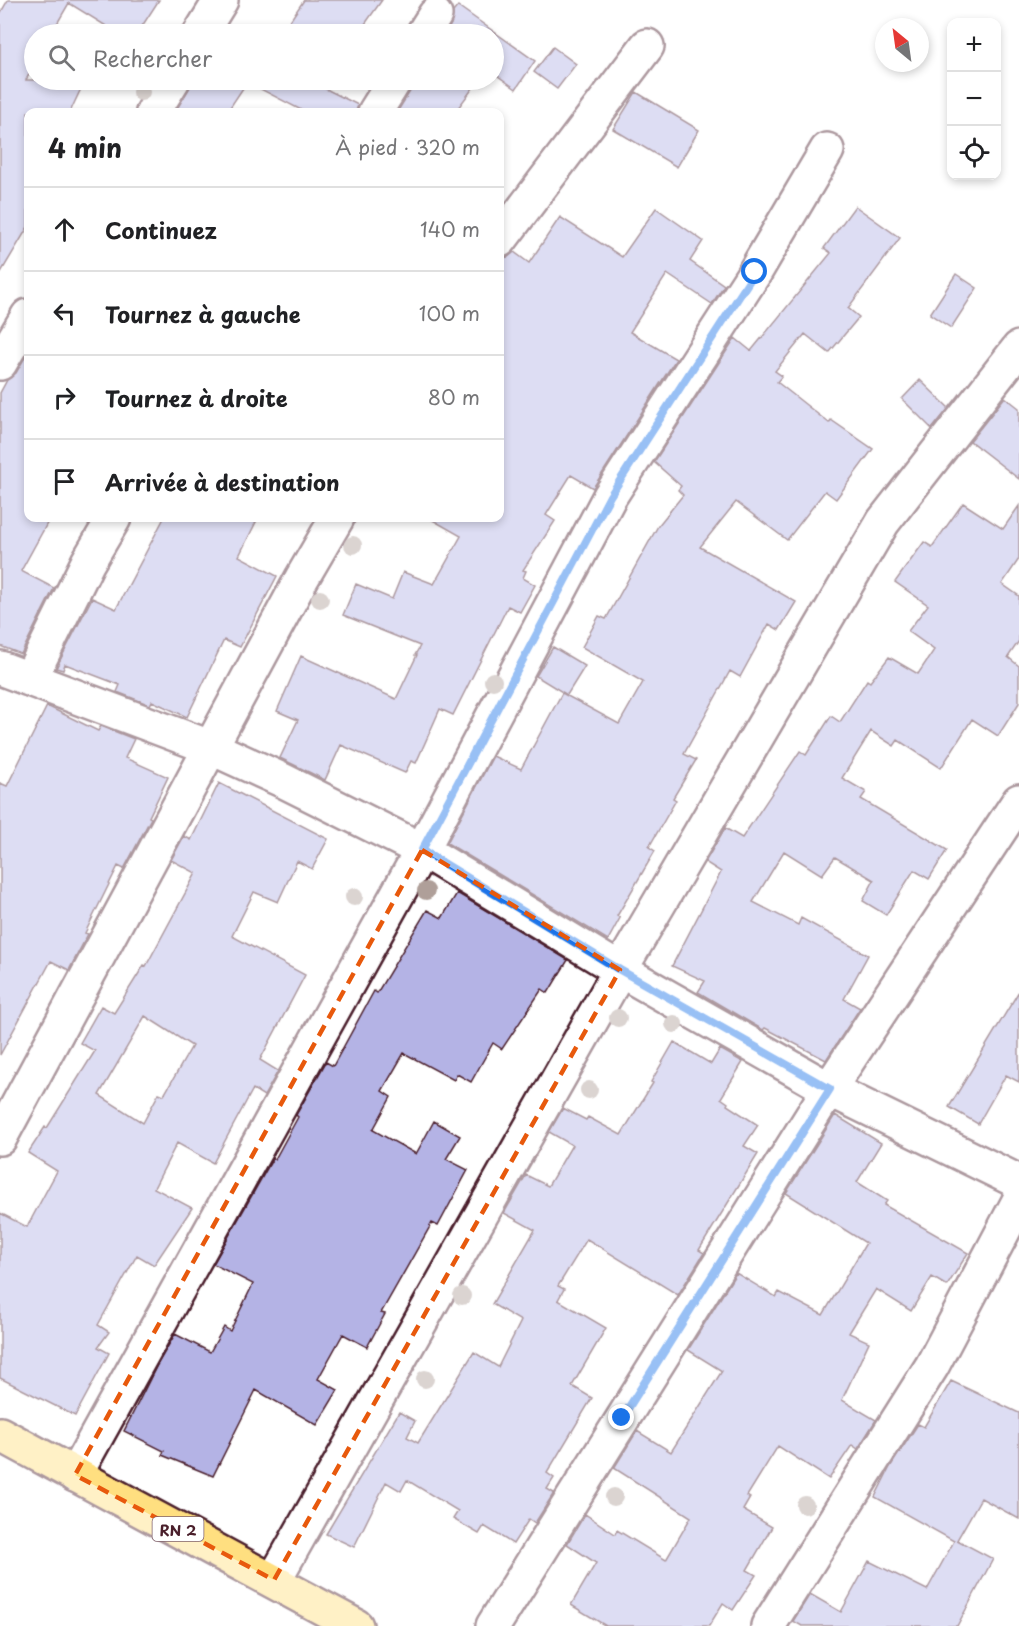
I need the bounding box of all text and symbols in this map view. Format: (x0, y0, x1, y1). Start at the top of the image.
north arrow (875, 18, 929, 72)
map controls (947, 18, 1001, 180)
button: + (947, 18, 1001, 72)
search box (24, 24, 504, 90)
icon: search (45, 41, 78, 74)
text: Rechercher (93, 41, 212, 74)
button: − (947, 72, 1001, 126)
button: locate (947, 126, 1001, 180)
text: 4 min (48, 128, 122, 167)
text: À pied · 320 m (335, 132, 480, 162)
icon: ahead (48, 213, 81, 246)
text: Continuez (105, 213, 217, 246)
text: 140 m (420, 214, 480, 244)
route start (741, 258, 767, 284)
icon: left (48, 297, 81, 330)
text: Tournez à gauche (105, 297, 301, 330)
text: 100 m (419, 298, 480, 328)
icon: right (48, 381, 81, 414)
text: Tournez à droite (105, 381, 288, 414)
text: 80 m (428, 382, 480, 412)
icon: arrive (48, 465, 81, 498)
text: Arrivée à destination (105, 465, 339, 498)
route end (608, 1404, 634, 1430)
road number: RN 2 (152, 1517, 204, 1541)

